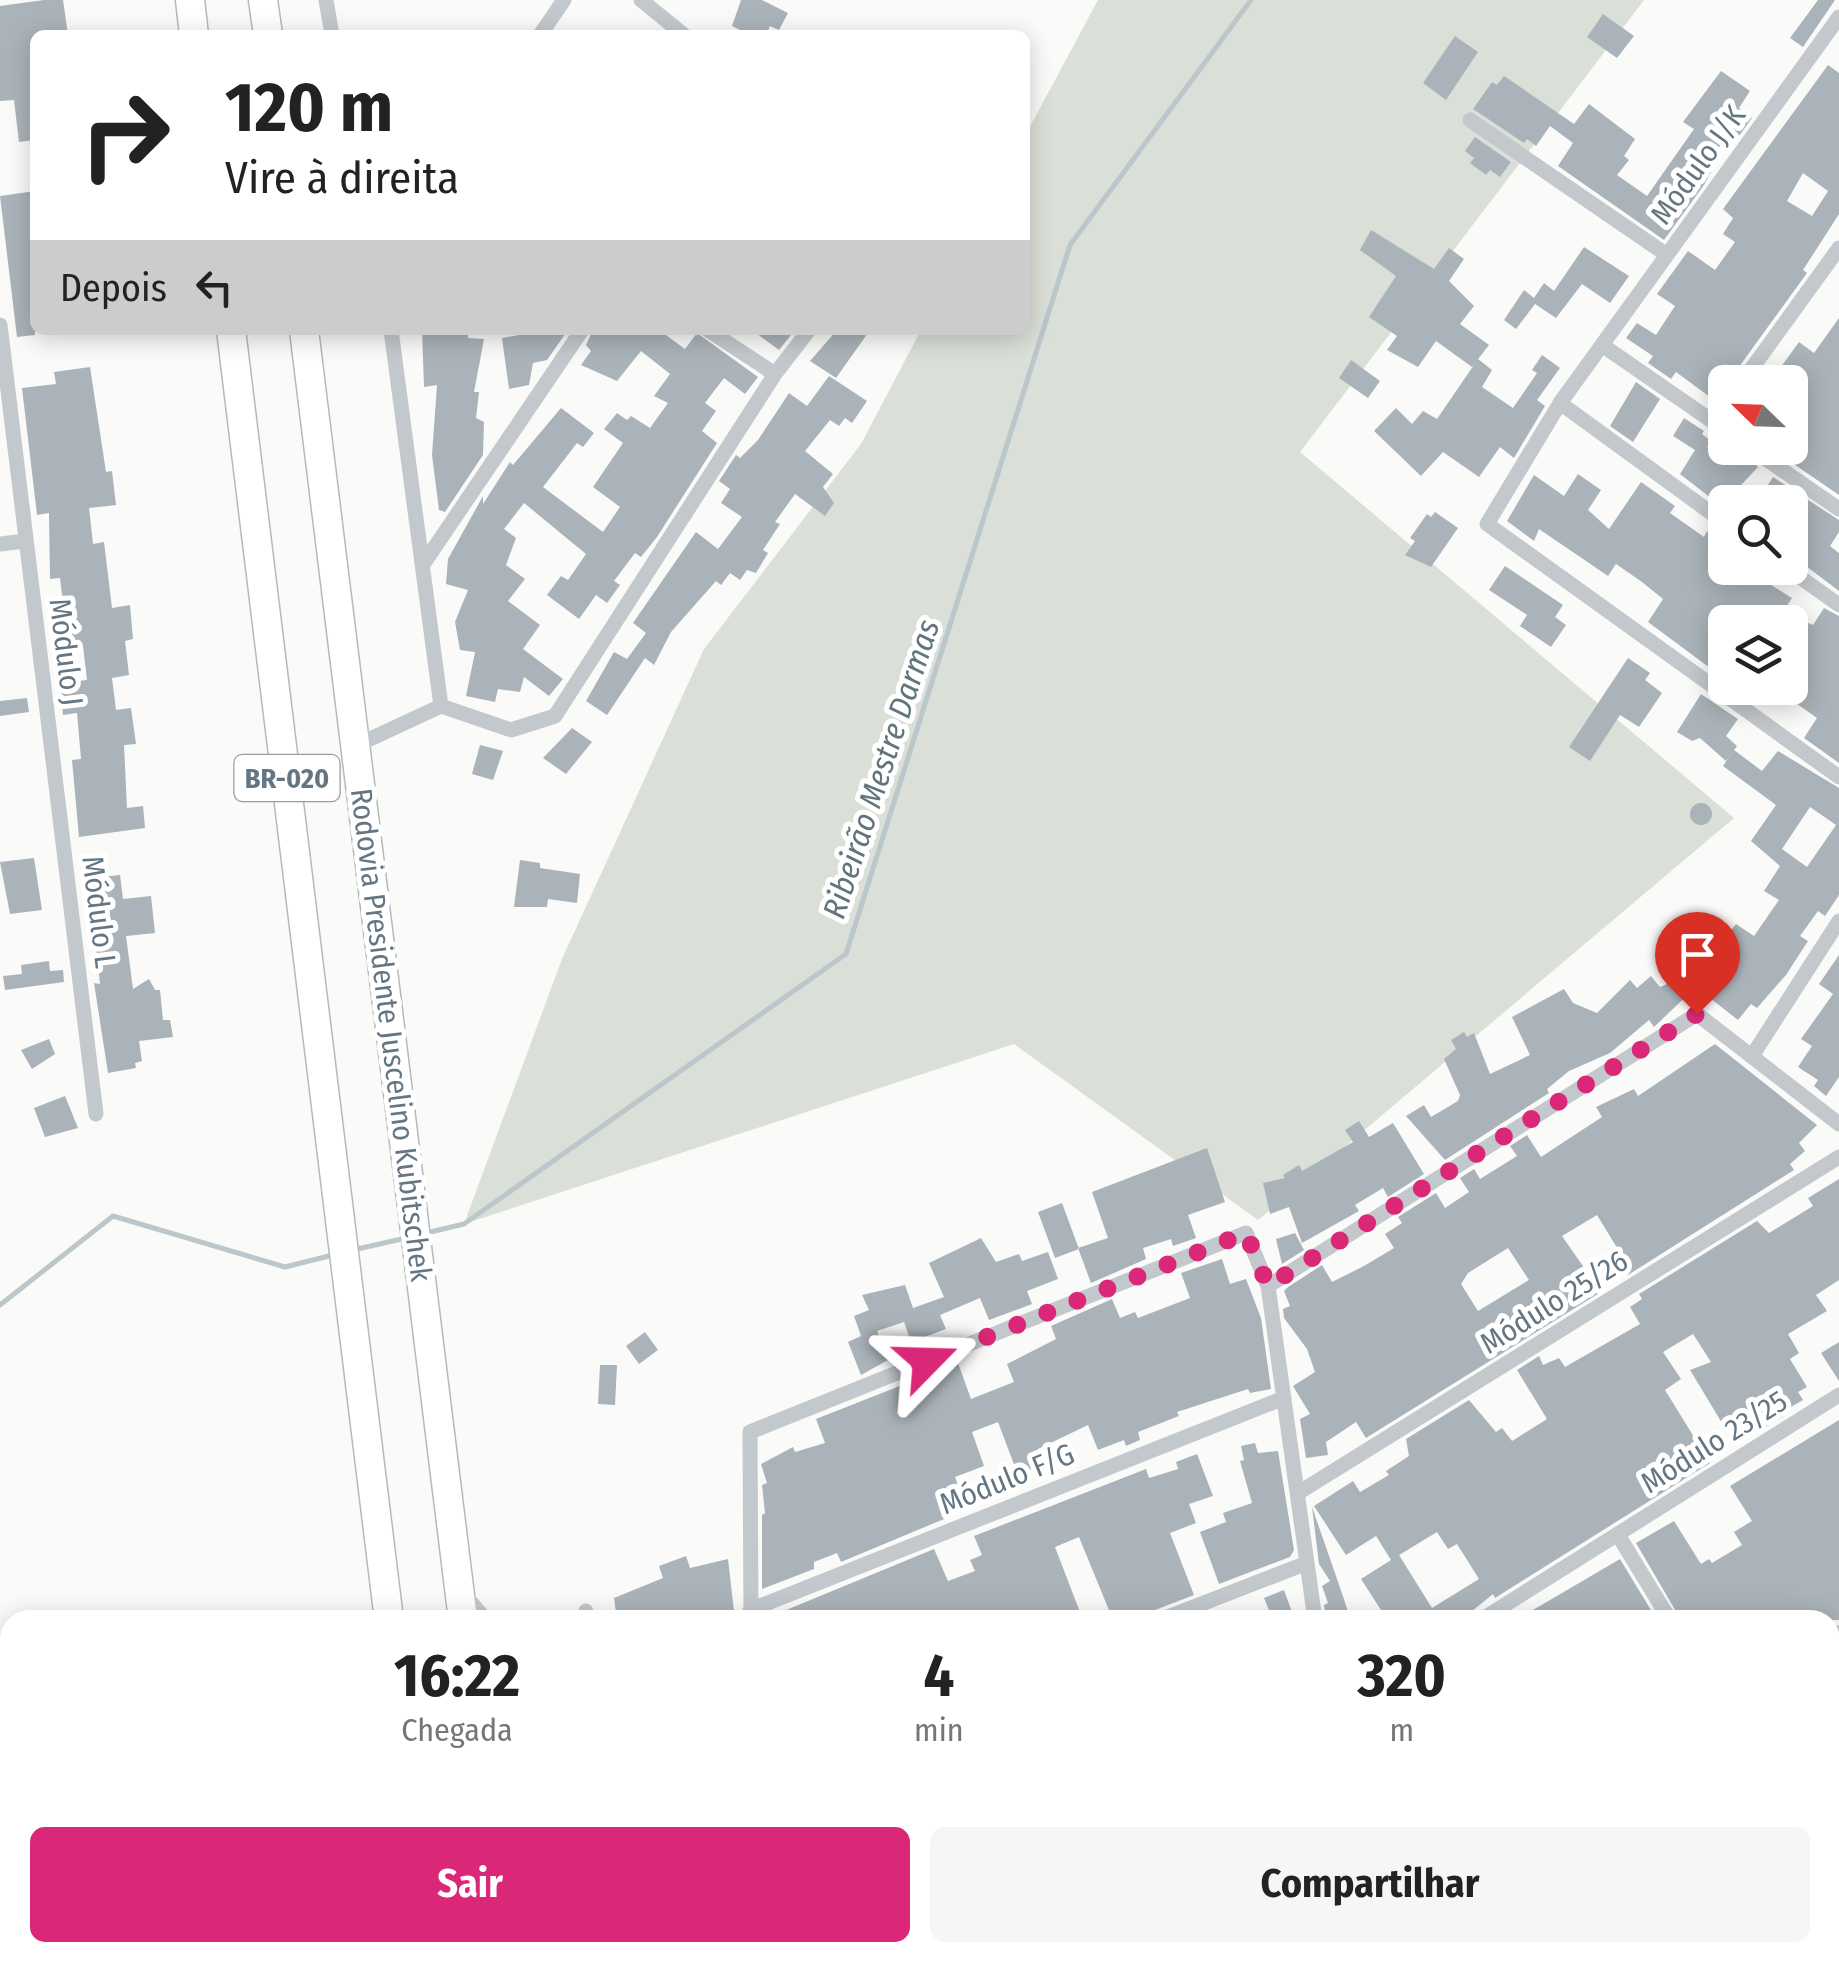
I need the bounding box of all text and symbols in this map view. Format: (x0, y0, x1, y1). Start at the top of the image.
text: 120 m (225, 66, 393, 150)
icon: right (60, 70, 190, 200)
street label: Módulo J/K (1643, 99, 1753, 231)
text: Vire à direita (225, 151, 459, 205)
icon: left (187, 260, 242, 315)
text: Depois (60, 265, 167, 311)
north arrow (1708, 365, 1808, 465)
map controls (1708, 365, 1808, 705)
button: search (1708, 485, 1808, 585)
street label: Módulo J (42, 596, 90, 708)
button: layers (1708, 605, 1808, 705)
water label: Ribeirão Mestre Darmas (815, 615, 947, 923)
road number: BR-020 (234, 755, 340, 801)
street label: Rodovia Presidente Juscelino Kubitschek (343, 786, 439, 1284)
street label: Módulo L (74, 854, 124, 970)
pin (1655, 912, 1740, 1015)
icon: arrive (1670, 927, 1725, 982)
street label: Módulo 25/26 (1474, 1243, 1634, 1361)
position arrow (875, 1309, 979, 1413)
street label: Módulo 23/25 (1634, 1383, 1794, 1501)
street label: Módulo F/G (935, 1436, 1079, 1522)
text: 16:22 (394, 1640, 520, 1712)
text: 4 (923, 1640, 954, 1712)
text: 320 (1358, 1640, 1446, 1712)
text: Chegada (401, 1711, 513, 1749)
text: min (914, 1711, 964, 1749)
text: m (1389, 1711, 1414, 1749)
button: Sair (30, 1827, 910, 1942)
button: Compartilhar (930, 1827, 1810, 1942)

